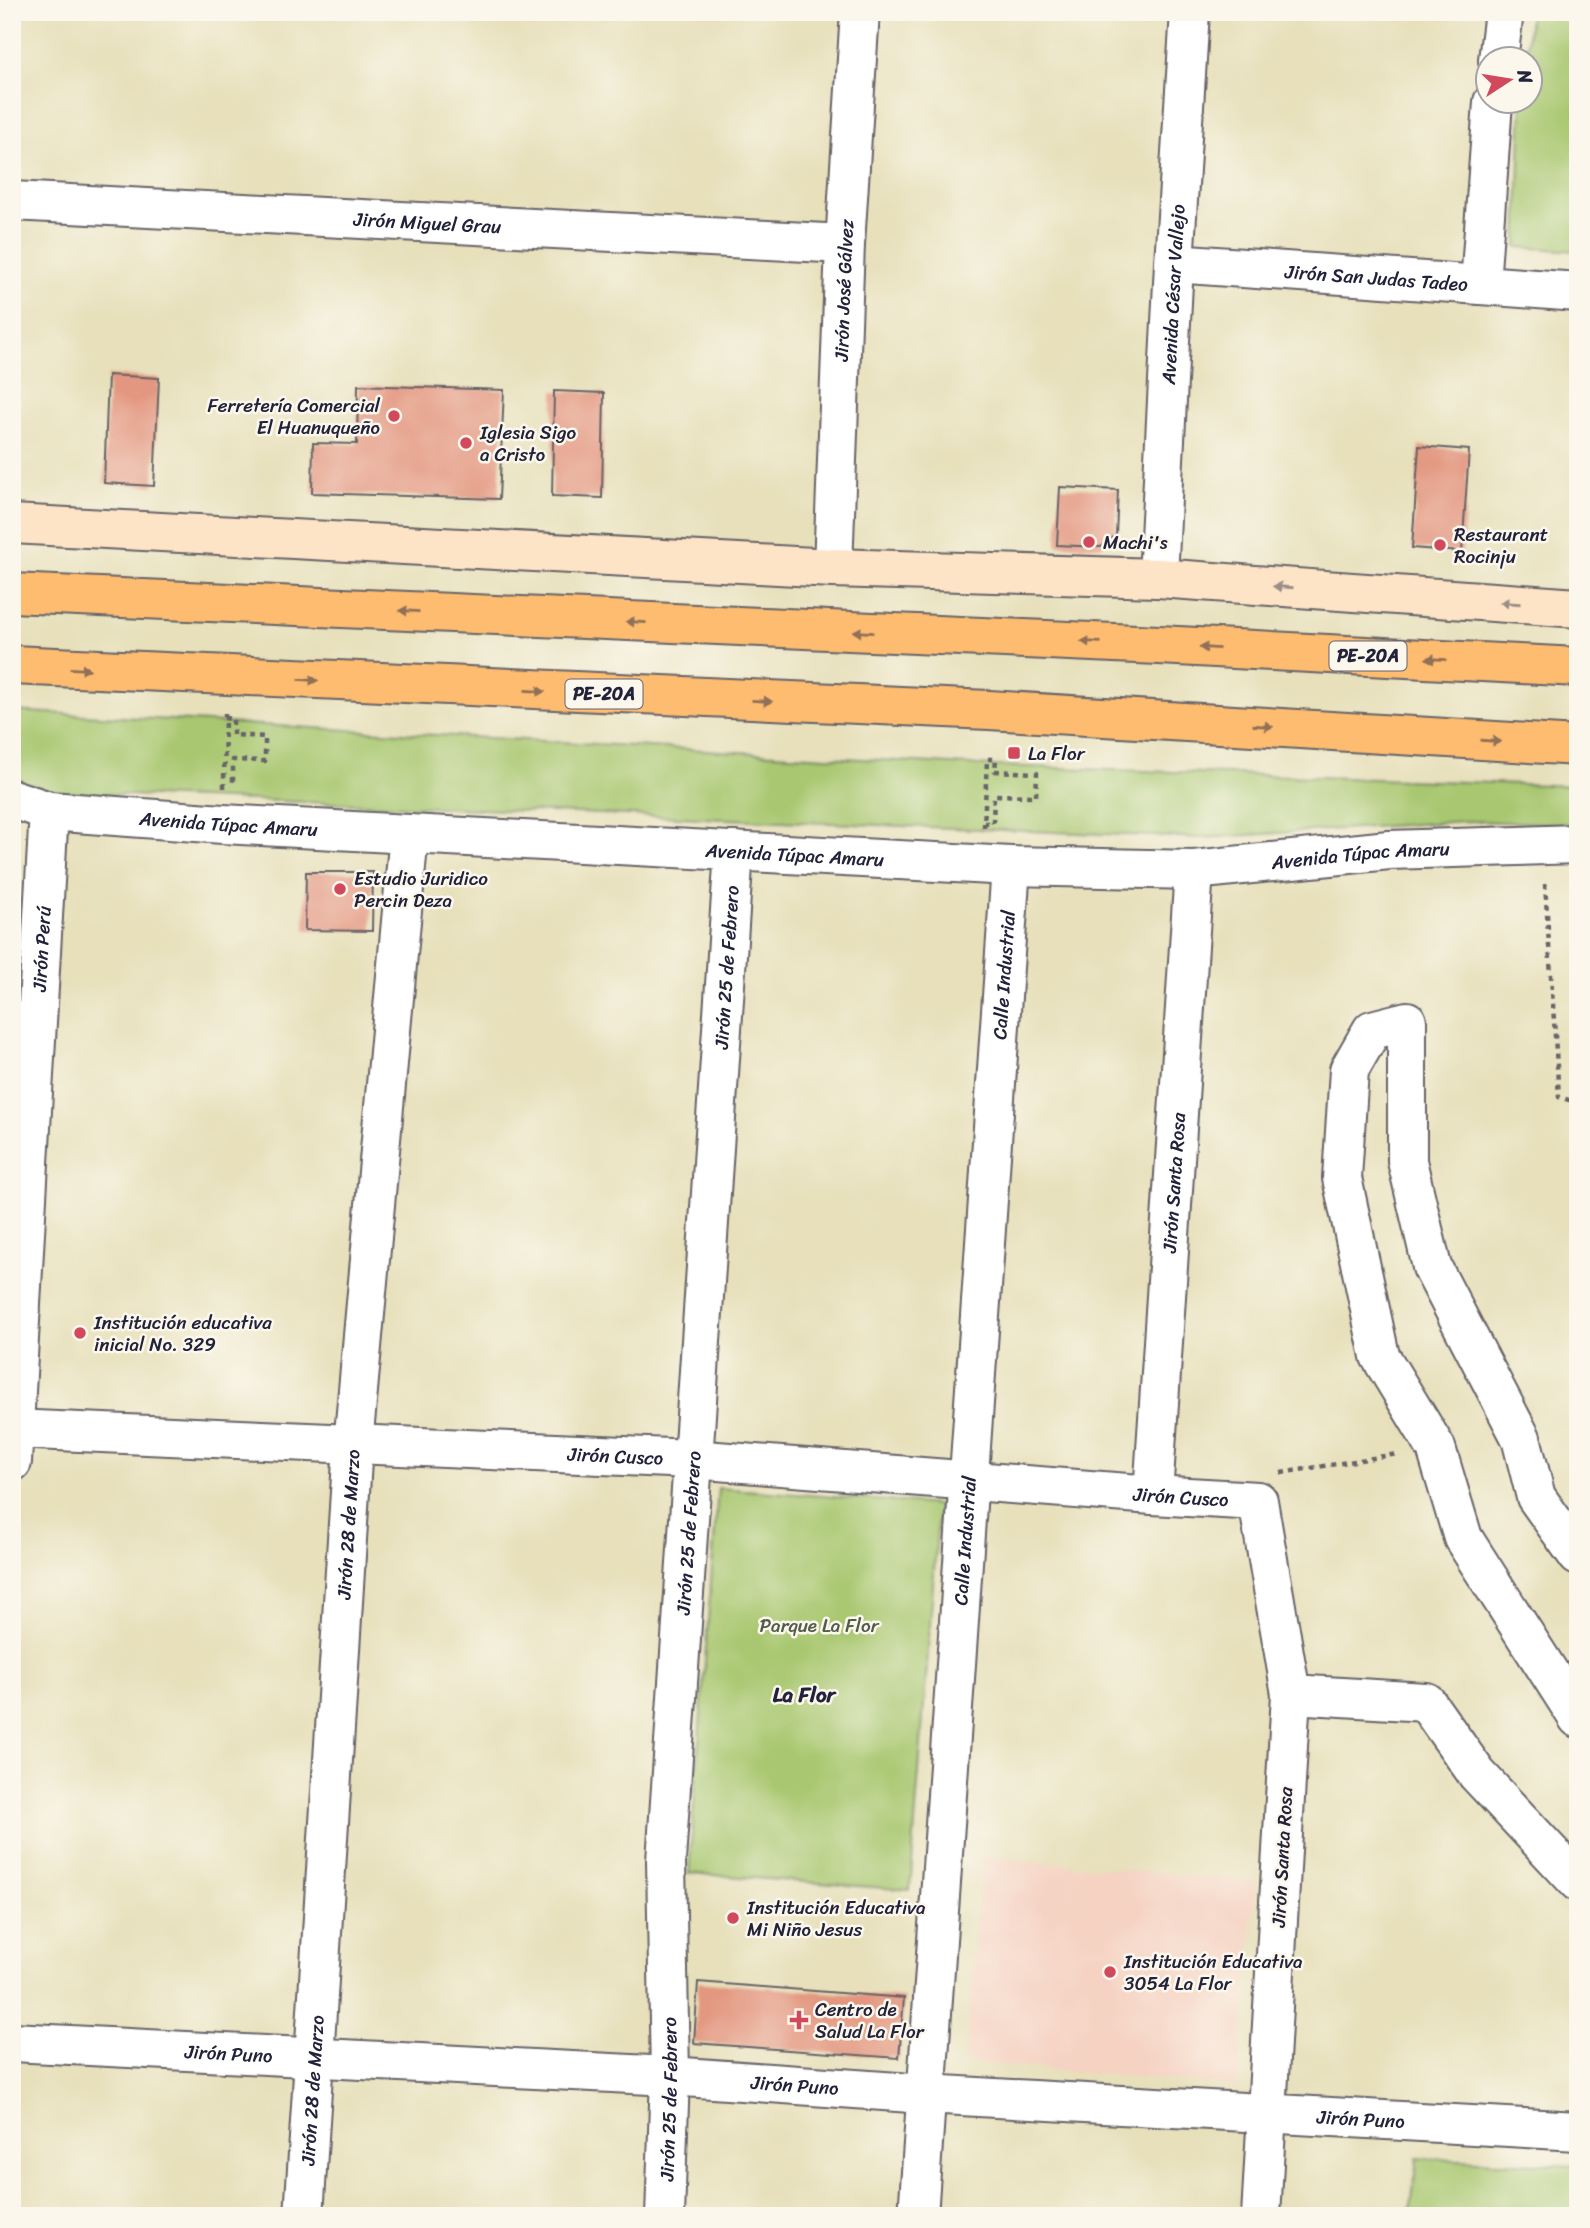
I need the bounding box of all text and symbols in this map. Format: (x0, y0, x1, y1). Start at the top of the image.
north arrow (1474, 46, 1544, 116)
text: N (1507, 66, 1543, 87)
street label: Jirón Miguel Grau (352, 202, 502, 243)
street label: Avenida César Vallejo (1151, 203, 1194, 386)
street label: Jirón José Gálvez (824, 217, 863, 363)
street label: Jirón San Judas Tadeo (1283, 254, 1469, 301)
place label: Ferretería Comercial El Huanuqueño (207, 389, 381, 444)
marker: Ferretería Comercial El Huanuqueño (386, 408, 402, 424)
place label: Iglesia Sigo a Cristo (479, 416, 577, 471)
marker: Iglesia Sigo a Cristo (458, 435, 474, 451)
place label: Restaurant Rocinju (1454, 518, 1548, 573)
place label: Machi's (1103, 526, 1168, 559)
marker: Machi's (1081, 534, 1097, 550)
marker: Restaurant Rocinju (1432, 537, 1448, 553)
one-way arrow (1272, 581, 1294, 592)
one-way arrow (1498, 597, 1520, 608)
one-way arrow (398, 605, 420, 616)
one-way arrow (625, 616, 647, 627)
one-way arrow (852, 627, 874, 638)
one-way arrow (1079, 637, 1101, 648)
one-way arrow (1198, 642, 1220, 653)
road number: PE-20A (1330, 642, 1406, 670)
one-way arrow (1425, 654, 1447, 665)
one-way arrow (70, 664, 92, 675)
one-way arrow (297, 675, 319, 686)
road number: PE-20A (566, 680, 642, 708)
one-way arrow (524, 685, 546, 696)
one-way arrow (751, 695, 773, 706)
one-way arrow (1253, 721, 1275, 732)
one-way arrow (1480, 735, 1502, 746)
place label: La Flor (1028, 737, 1086, 770)
marker: La Flor (1006, 745, 1022, 761)
street label: Avenida Túpac Amaru (137, 801, 319, 846)
street label: Avenida Túpac Amaru (1269, 832, 1450, 879)
street label: Avenida Túpac Amaru (704, 833, 885, 876)
place label: Estudio Juridico Percin Deza (354, 862, 488, 917)
marker: Estudio Juridico Percin Deza (332, 881, 348, 897)
street label: Jirón 25 de Febrero (704, 884, 748, 1051)
street label: Jirón Perú (22, 904, 60, 994)
street label: Calle Industrial (983, 909, 1024, 1041)
street label: Jirón Santa Rosa (1152, 1111, 1195, 1255)
place label: Institución educativa inicial No. 329 (93, 1306, 272, 1361)
marker: Institución educativa inicial No. 329 (72, 1325, 88, 1341)
street label: Jirón Cusco (566, 1437, 664, 1474)
street label: Jirón 28 de Marzo (327, 1448, 369, 1601)
street label: Jirón 25 de Febrero (666, 1450, 710, 1617)
street label: Calle Industrial (944, 1474, 985, 1606)
street label: Jirón Cusco (1131, 1477, 1230, 1516)
park label: Parque La Flor (760, 1609, 880, 1642)
district label: La Flor (773, 1676, 838, 1714)
street label: Jirón Santa Rosa (1262, 1785, 1302, 1929)
place label: Institución Educativa Mi Niño Jesus (746, 1891, 926, 1946)
marker: Institución Educativa Mi Niño Jesus (725, 1910, 741, 1926)
place label: Institución Educativa 3054 La Flor (1123, 1945, 1303, 2000)
marker: Institución Educativa 3054 La Flor (1102, 1964, 1118, 1980)
place label: Centro de Salud La Flor (815, 1993, 925, 2048)
marker: Centro de Salud La Flor (789, 2010, 809, 2030)
street label: Jirón 28 de Marzo (291, 2014, 333, 2167)
street label: Jirón 25 de Febrero (650, 2016, 687, 2183)
street label: Jirón Puno (183, 2034, 273, 2072)
street label: Jirón Puno (749, 2065, 840, 2104)
street label: Jirón Puno (1315, 2100, 1406, 2138)

